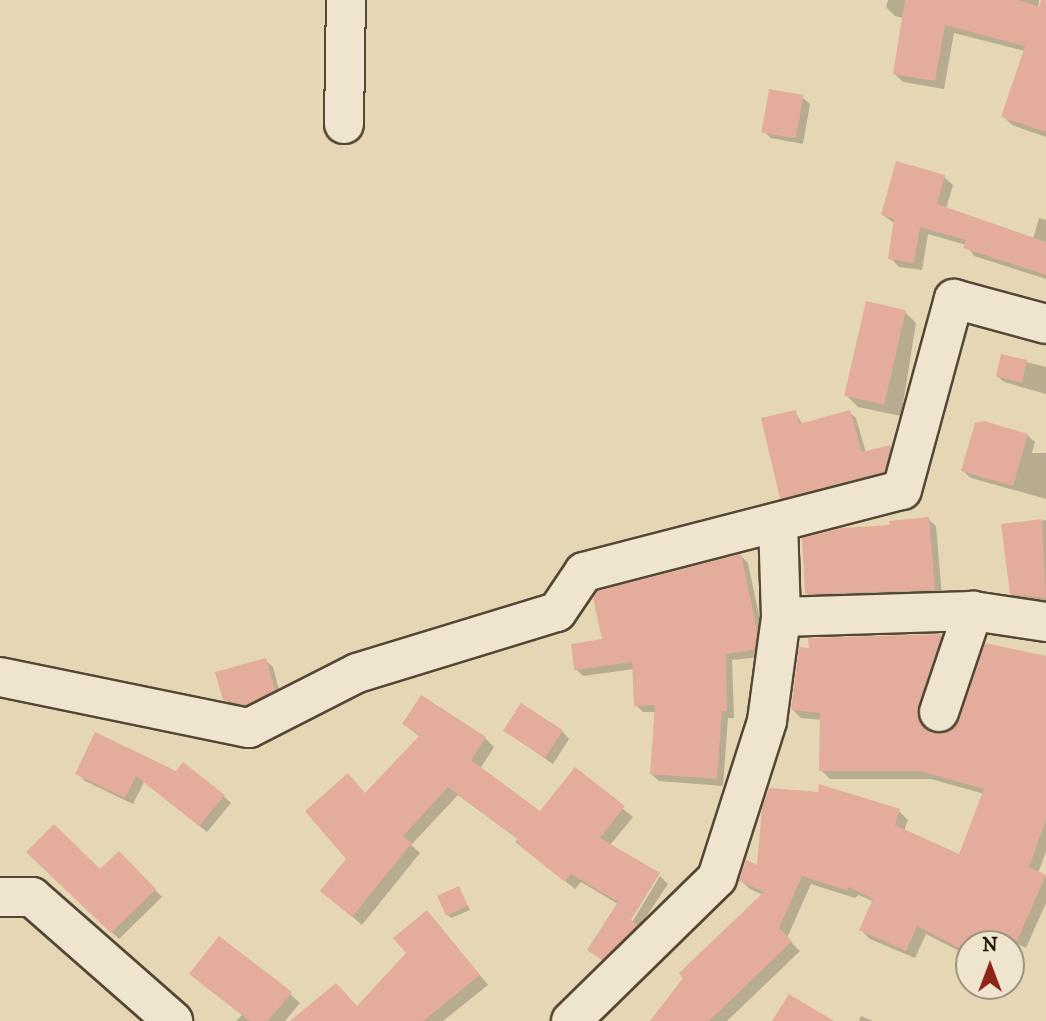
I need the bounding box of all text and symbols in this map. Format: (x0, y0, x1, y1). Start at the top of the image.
north arrow (955, 930, 1025, 1000)
text: N (982, 934, 998, 957)

